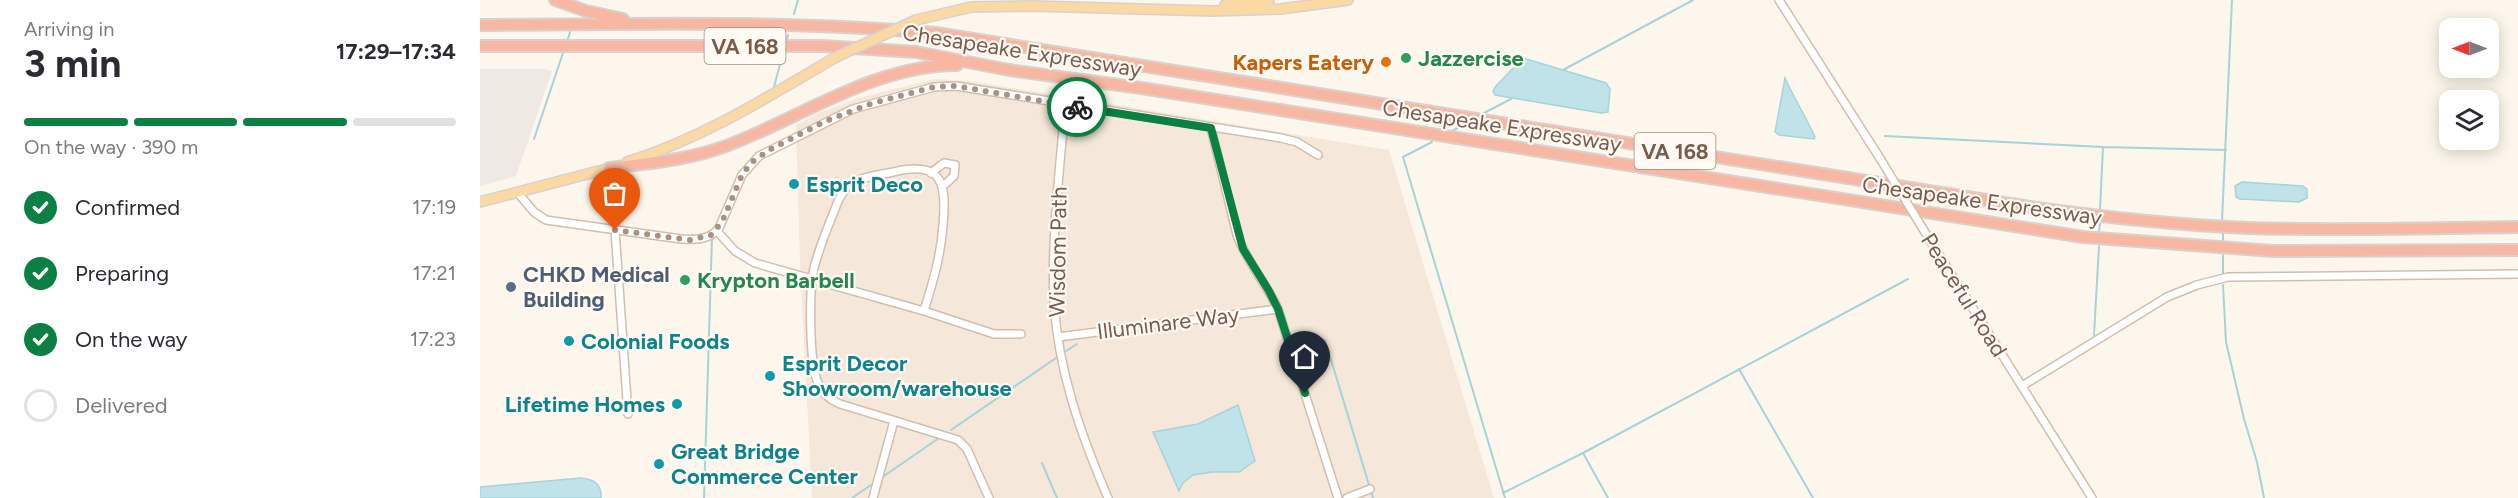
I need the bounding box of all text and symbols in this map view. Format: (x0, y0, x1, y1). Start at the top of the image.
text: Arriving in (24, 17, 114, 41)
north arrow (2439, 18, 2499, 78)
map controls (2439, 18, 2499, 150)
street label: Chesapeake Expressway (900, 19, 1144, 83)
road number: VA 168 (704, 28, 786, 64)
text: 17:29–17:34 (336, 38, 456, 65)
text: 3 min (24, 40, 121, 87)
place label: Jazzercise (1418, 45, 1524, 72)
place label: Kapers Eatery (1233, 49, 1374, 76)
marker: Jazzercise (1399, 51, 1413, 65)
marker: Kapers Eatery (1379, 55, 1393, 69)
courier (1047, 77, 1107, 137)
button: layers (2439, 90, 2499, 150)
icon: bike (1061, 91, 1094, 124)
street label: Chesapeake Expressway (1380, 94, 1624, 158)
road number: VA 168 (1634, 133, 1716, 169)
text: On the way · 390 m (24, 135, 198, 159)
pin (589, 168, 640, 230)
place label: Esprit Deco (806, 171, 923, 198)
street label: Chesapeake Expressway (1860, 171, 2104, 231)
icon: bag (598, 177, 631, 210)
marker: Esprit Deco (787, 177, 801, 191)
street label: Wisdom Path (1043, 186, 1073, 318)
icon: check (24, 191, 57, 224)
text: Confirmed (75, 194, 180, 221)
text: 17:19 (412, 195, 456, 219)
street label: Peaceful Road (1915, 228, 2013, 362)
icon: check (24, 257, 57, 290)
text: Preparing (75, 260, 169, 287)
text: 17:21 (413, 261, 456, 285)
place label: CHKD Medical Building (523, 261, 670, 313)
place label: Krypton Barbell (697, 267, 855, 294)
marker: Krypton Barbell (678, 273, 692, 287)
marker: CHKD Medical Building (504, 280, 518, 294)
street label: Illuminare Way (1095, 301, 1241, 345)
icon: check (24, 323, 57, 356)
text: On the way (75, 326, 187, 353)
text: 17:23 (410, 327, 456, 351)
place label: Colonial Foods (581, 328, 729, 355)
pin (1279, 331, 1330, 393)
marker: Colonial Foods (562, 334, 576, 348)
icon: home (1288, 340, 1321, 373)
place label: Esprit Decor Showroom/warehouse (782, 350, 1012, 402)
marker: Esprit Decor Showroom/warehouse (763, 369, 777, 383)
place label: Lifetime Homes (505, 391, 665, 418)
text: Delivered (75, 392, 168, 419)
marker: Lifetime Homes (670, 397, 684, 411)
place label: Great Bridge Commerce Center (671, 438, 859, 490)
marker: Great Bridge Commerce Center (652, 457, 666, 471)

